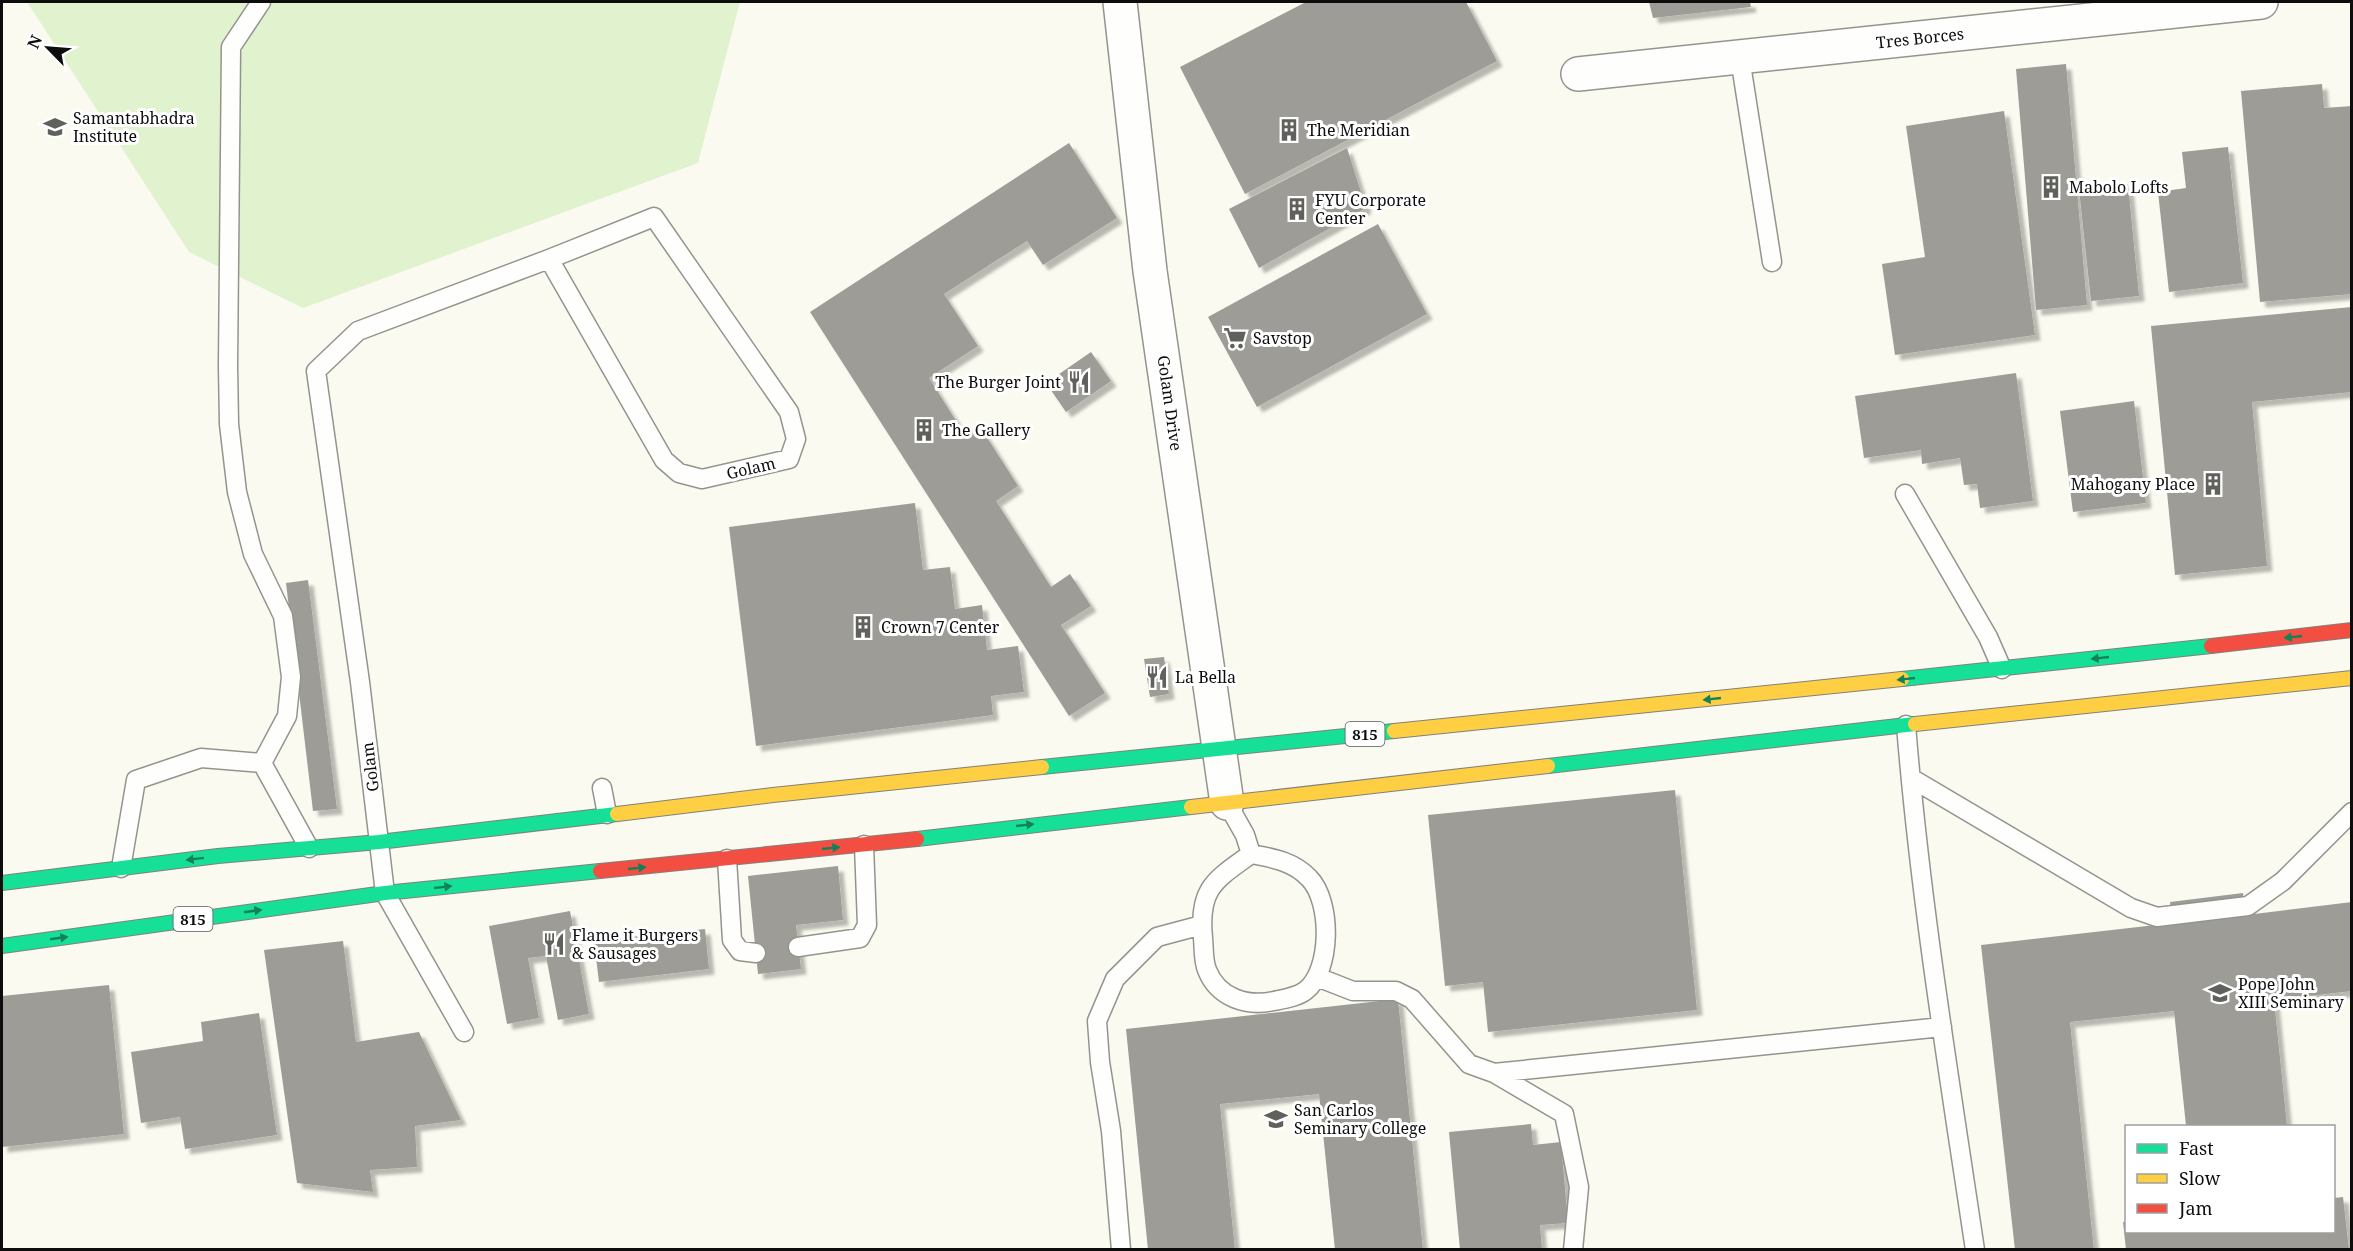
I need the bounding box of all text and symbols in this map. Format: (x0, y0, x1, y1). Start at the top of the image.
north arrow (18, 18, 78, 78)
street label: Tres Borces (1875, 22, 1965, 54)
text: N (22, 31, 47, 52)
place label: Samantabhadra Institute (73, 107, 195, 147)
school or university icon: Samantabhadra Institute (42, 114, 68, 140)
building icon: The Meridian (1276, 117, 1302, 143)
place label: The Meridian (1307, 119, 1410, 141)
building icon: Mabolo Lofts (2038, 174, 2064, 200)
place label: Mabolo Lofts (2069, 176, 2168, 198)
place label: FYU Corporate Center (1315, 189, 1426, 229)
building icon: FYU Corporate Center (1284, 196, 1310, 222)
supermarket icon: Savstop (1222, 325, 1248, 351)
place label: Savstop (1253, 327, 1312, 349)
street label: Golam Drive (1152, 354, 1188, 452)
restaurant icon: The Burger Joint (1066, 369, 1092, 395)
place label: The Burger Joint (935, 371, 1061, 393)
building icon: The Gallery (911, 417, 937, 443)
place label: The Gallery (942, 419, 1031, 441)
street label: Golam (724, 452, 778, 484)
building icon: Mahogany Place (2200, 471, 2226, 497)
place label: Mahogany Place (2071, 473, 2195, 495)
building icon: Crown 7 Center (850, 614, 876, 640)
place label: Crown 7 Center (881, 616, 1000, 638)
one-way arrow (2284, 632, 2303, 641)
one-way arrow (2090, 653, 2109, 663)
restaurant icon: La Bella (1144, 664, 1170, 690)
place label: La Bella (1175, 666, 1236, 688)
one-way arrow (1896, 674, 1915, 684)
one-way arrow (1702, 694, 1721, 704)
road number: 815 (1346, 722, 1384, 746)
street label: Golam (356, 741, 384, 793)
one-way arrow (1015, 820, 1034, 830)
one-way arrow (822, 843, 841, 853)
one-way arrow (186, 854, 205, 863)
one-way arrow (628, 863, 647, 873)
one-way arrow (433, 882, 452, 892)
road number: 815 (174, 907, 212, 931)
one-way arrow (243, 907, 262, 916)
place label: Flame it Burgers & Sausages (572, 924, 698, 964)
restaurant icon: Flame it Burgers & Sausages (541, 931, 567, 957)
one-way arrow (50, 933, 69, 943)
place label: Pope John XIII Seminary (2238, 973, 2345, 1013)
school or university icon: Pope John XIII Seminary (2207, 980, 2233, 1006)
place label: San Carlos Seminary College (1294, 1099, 1426, 1139)
school or university icon: San Carlos Seminary College (1263, 1106, 1289, 1132)
legend (2125, 1125, 2335, 1233)
text: Fast (2179, 1136, 2214, 1160)
text: Slow (2179, 1166, 2221, 1190)
text: Jam (2178, 1196, 2213, 1220)

